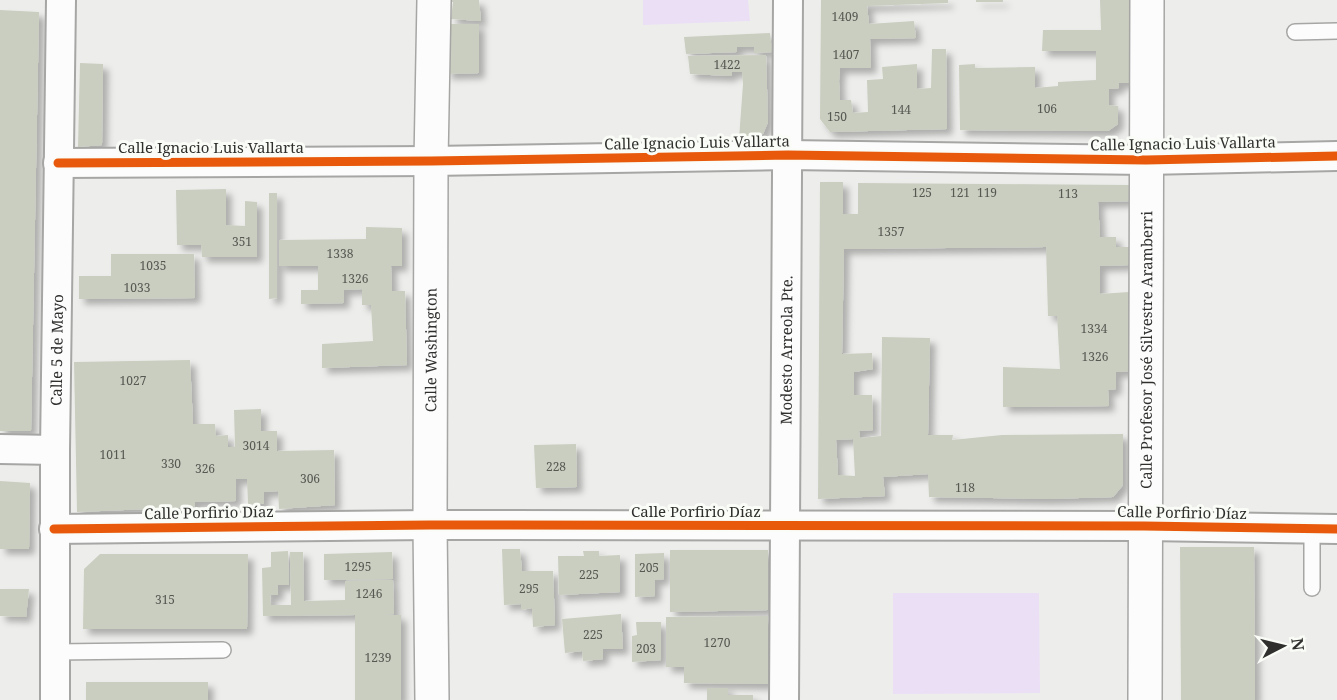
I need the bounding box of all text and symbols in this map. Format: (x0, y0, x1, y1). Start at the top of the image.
house number: 1409 (832, 8, 858, 25)
house number: 1407 (833, 46, 860, 63)
house number: 1422 (714, 56, 740, 73)
house number: 106 (1037, 100, 1057, 117)
house number: 144 (891, 101, 911, 118)
house number: 150 (827, 108, 847, 125)
street label: Calle Ignacio Luis Vallarta (604, 130, 790, 154)
street label: Calle Ignacio Luis Vallarta (1090, 131, 1276, 155)
street label: Calle Ignacio Luis Vallarta (118, 137, 304, 157)
house number: 125 (912, 184, 932, 201)
house number: 121 (950, 184, 970, 201)
house number: 119 (977, 184, 997, 201)
house number: 113 (1058, 185, 1078, 202)
street label: Calle Profesor José Silvestre Aramberri (1136, 211, 1156, 489)
house number: 1357 (878, 223, 905, 240)
house number: 351 (232, 233, 252, 250)
house number: 1338 (327, 245, 354, 262)
house number: 1035 (140, 257, 166, 274)
house number: 1326 (342, 270, 369, 287)
street label: Modesto Arreola Pte. (776, 275, 796, 425)
house number: 1033 (124, 279, 151, 296)
street label: Calle Washington (420, 287, 441, 412)
street label: Calle 5 de Mayo (46, 294, 67, 406)
house number: 1334 (1081, 320, 1108, 337)
house number: 1326 (1082, 348, 1109, 365)
house number: 1027 (120, 372, 147, 389)
house number: 3014 (243, 437, 270, 454)
house number: 1011 (100, 446, 126, 463)
house number: 330 (161, 455, 181, 472)
house number: 228 (546, 458, 566, 475)
house number: 326 (195, 460, 215, 477)
house number: 306 (300, 470, 320, 487)
house number: 118 (955, 479, 975, 496)
street label: Calle Porfirio Díaz (144, 501, 274, 523)
street label: Calle Porfirio Díaz (631, 501, 761, 521)
street label: Calle Porfirio Díaz (1117, 501, 1247, 523)
house number: 1295 (345, 558, 371, 575)
house number: 205 (639, 559, 659, 576)
house number: 225 (579, 566, 599, 583)
house number: 295 (519, 580, 539, 597)
house number: 1246 (356, 585, 383, 602)
house number: 315 (155, 591, 175, 608)
north arrow (1253, 616, 1313, 676)
house number: 225 (583, 626, 603, 643)
house number: 1270 (704, 634, 731, 651)
text: N (1286, 637, 1310, 652)
house number: 203 (636, 640, 656, 657)
house number: 1239 (365, 649, 391, 666)

